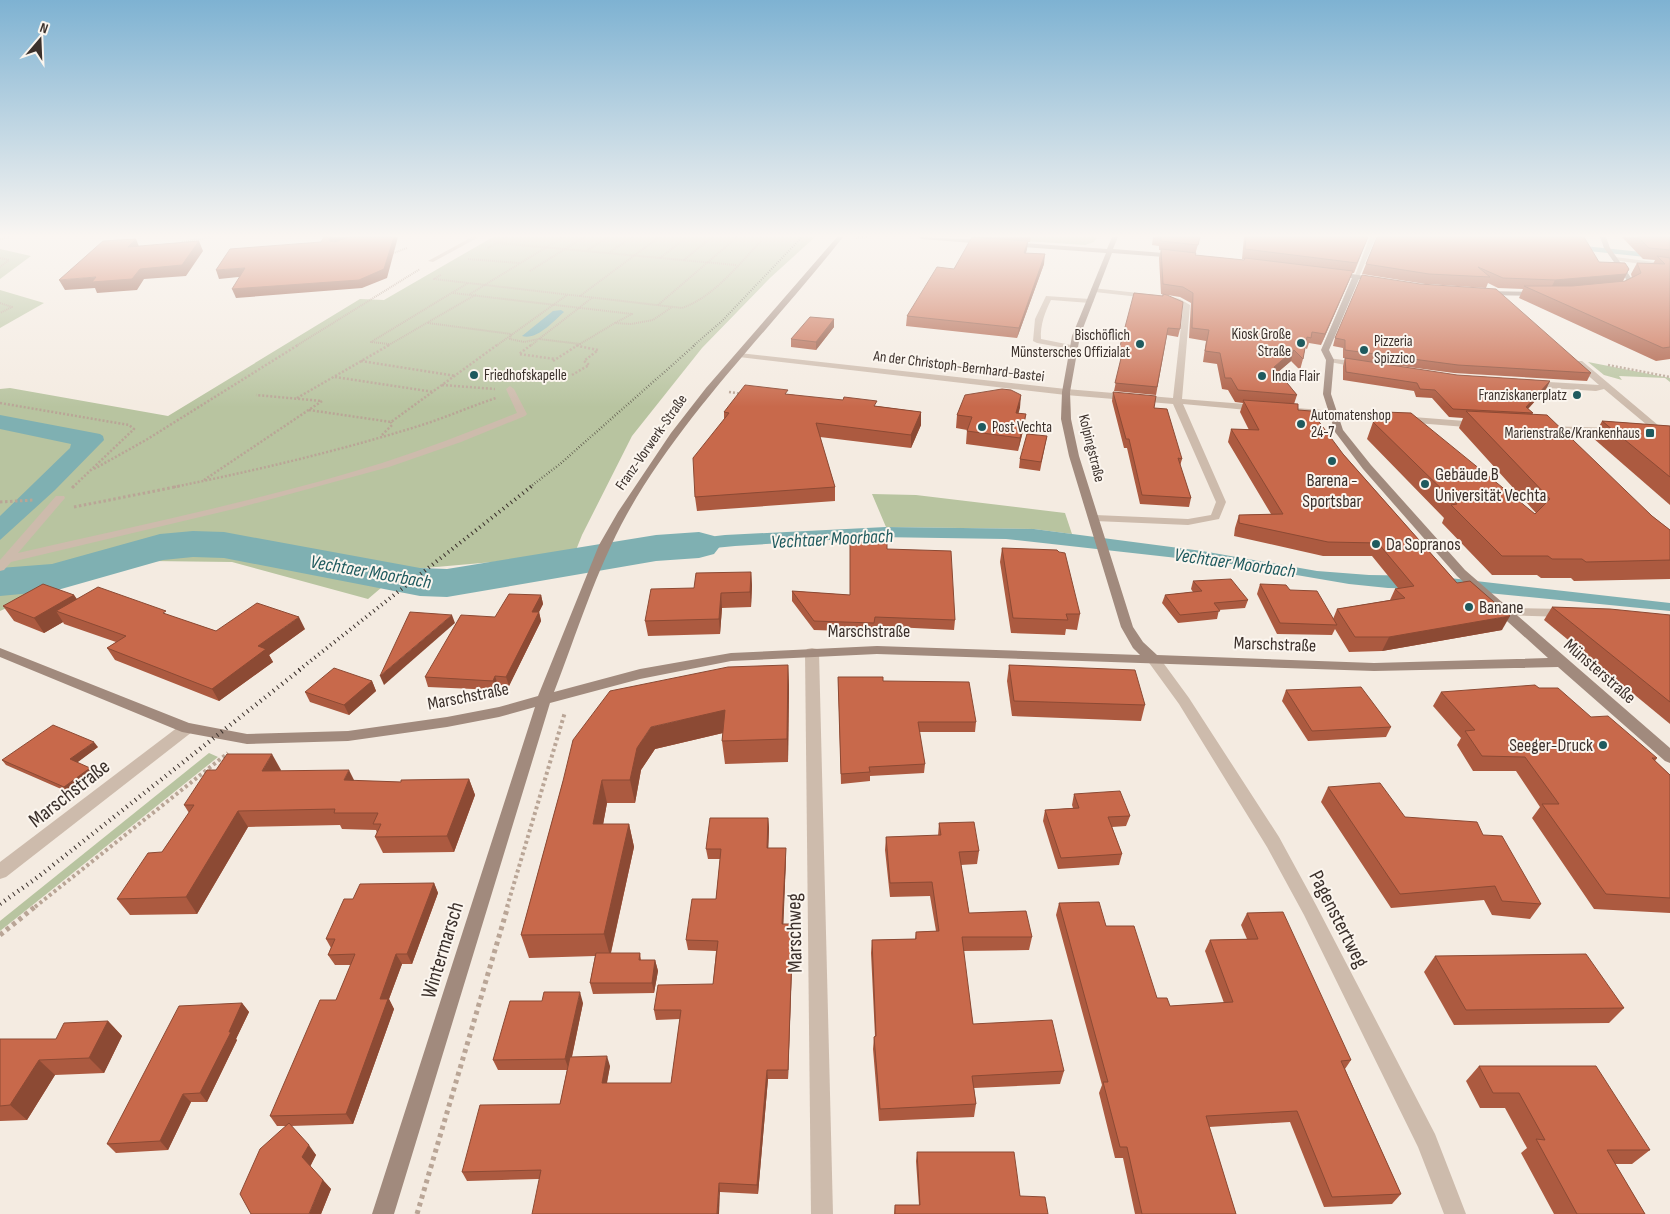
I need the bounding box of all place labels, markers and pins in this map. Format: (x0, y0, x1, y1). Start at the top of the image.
place label: Kiosk Große Straße (1232, 325, 1291, 361)
place label: Bischöflich Münstersches Offizialat (1011, 326, 1130, 362)
place label: Pizzeria Spizzico (1374, 332, 1415, 368)
marker: Kiosk Große Straße (1295, 337, 1307, 349)
marker: Bischöflich Münstersches Offizialat (1134, 338, 1146, 350)
marker: Pizzeria Spizzico (1358, 344, 1370, 356)
place label: Friedhofskapelle (484, 366, 567, 385)
place label: India Flair (1272, 367, 1321, 386)
marker: Friedhofskapelle (468, 369, 480, 381)
marker: India Flair (1256, 370, 1268, 382)
place label: Franziskanerplatz (1478, 386, 1568, 405)
marker: Franziskanerplatz (1571, 389, 1583, 401)
place label: Automatenshop 24-7 (1310, 406, 1391, 442)
place label: Post Vechta (992, 418, 1052, 437)
marker: Automatenshop 24-7 (1295, 418, 1307, 430)
marker: Post Vechta (976, 421, 988, 433)
place label: Marienstraße/Krankenhaus (1505, 424, 1640, 443)
marker: Marienstraße/Krankenhaus (1644, 427, 1656, 439)
marker: Barena - Sportsbar (1326, 455, 1338, 467)
place label: Gebäude B Universität Vechta (1435, 464, 1547, 506)
place label: Barena - Sportsbar (1302, 470, 1362, 512)
marker: Gebäude B Universität Vechta (1419, 478, 1431, 490)
place label: Da Sopranos (1386, 534, 1461, 555)
marker: Da Sopranos (1370, 538, 1382, 550)
place label: Banane (1479, 597, 1524, 618)
marker: Banane (1463, 601, 1475, 613)
place label: Seeger-Druck (1509, 735, 1593, 756)
marker: Seeger-Druck (1597, 739, 1609, 751)

